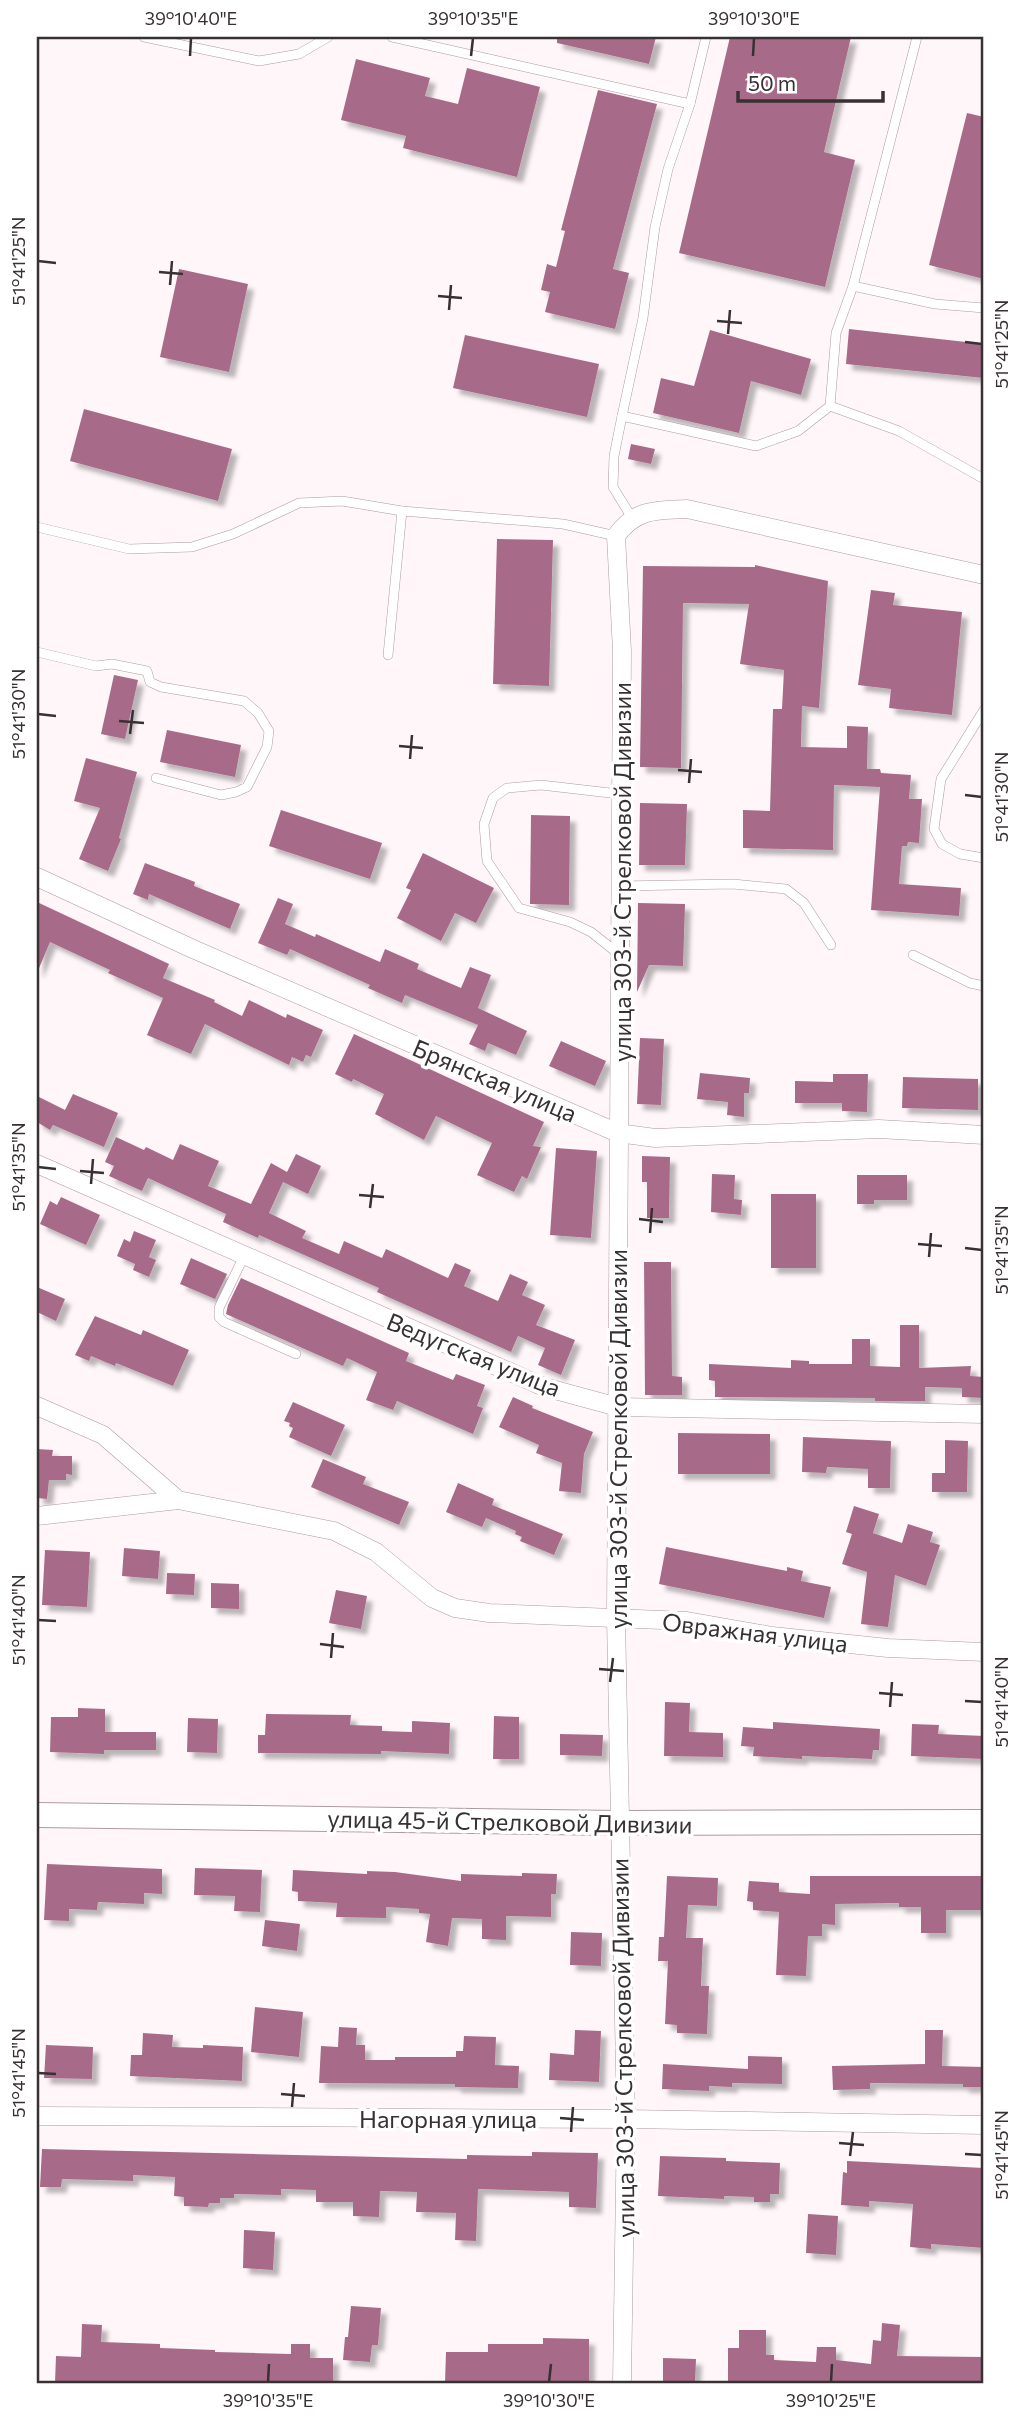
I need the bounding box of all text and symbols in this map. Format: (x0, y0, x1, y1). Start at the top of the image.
text: 39°10'40"E (145, 7, 237, 29)
text: 39°10'35"E (428, 7, 518, 29)
text: 39°10'30"E (708, 7, 800, 29)
scale bar (738, 60, 883, 104)
text: 50 m (748, 70, 796, 95)
text: 51°41'25"N (7, 217, 29, 305)
text: 51°41'25"N (990, 300, 1012, 388)
text: 51°41'30"N (7, 669, 29, 759)
street label: улица 303-й Стрелковой Дивизии (607, 682, 636, 1062)
text: 51°41'30"N (990, 752, 1012, 842)
street label: Брянская улица (409, 1032, 581, 1128)
text: 51°41'35"N (7, 1122, 29, 1212)
text: 51°41'35"N (990, 1205, 1012, 1295)
street label: улица 303-й Стрелковой Дивизии (603, 1249, 632, 1629)
street label: Ведугская улица (383, 1306, 565, 1402)
text: 51°41'40"N (7, 1574, 29, 1666)
street label: Овражная улица (661, 1606, 849, 1658)
text: 51°41'40"N (990, 1656, 1012, 1748)
street label: улица 45-й Стрелковой Дивизии (327, 1803, 693, 1839)
street label: улица 303-й Стрелковой Дивизии (604, 1858, 640, 2238)
text: 51°41'45"N (7, 2028, 29, 2118)
street label: Нагорная улица (359, 2104, 537, 2133)
text: 51°41'45"N (990, 2110, 1012, 2200)
text: 39°10'35"E (223, 2389, 313, 2411)
text: 39°10'30"E (503, 2389, 595, 2411)
text: 39°10'25"E (786, 2389, 876, 2411)

